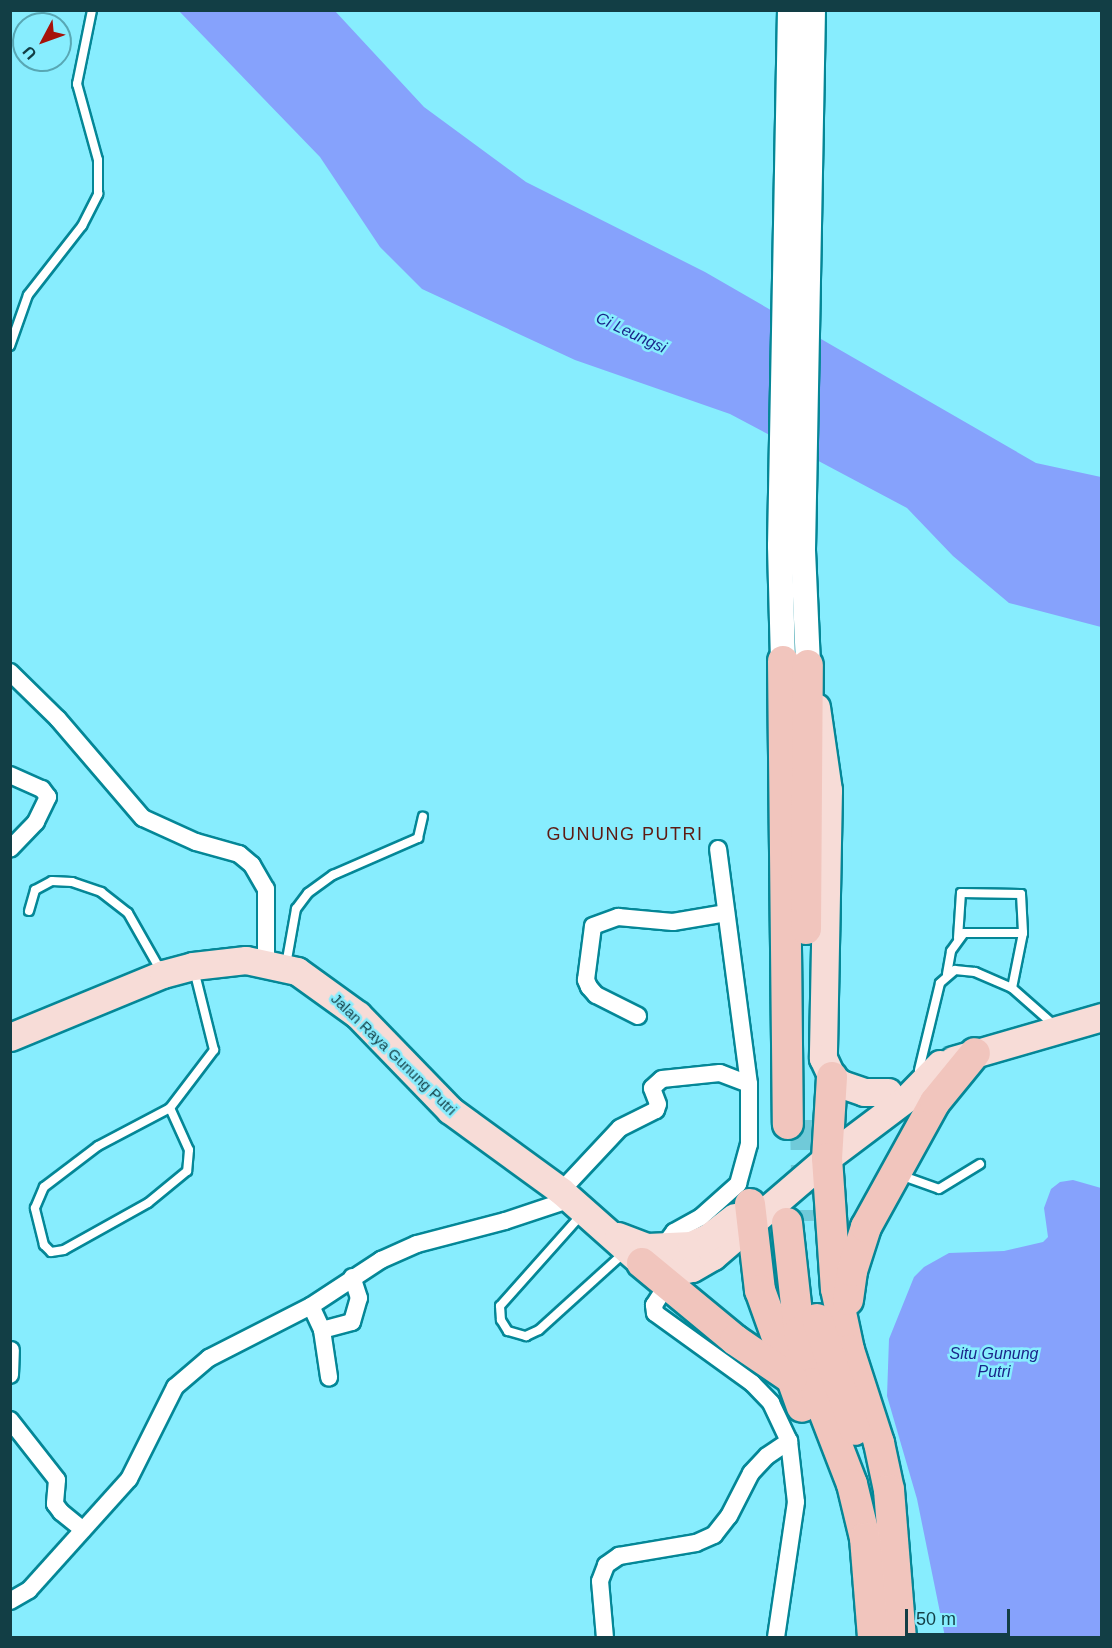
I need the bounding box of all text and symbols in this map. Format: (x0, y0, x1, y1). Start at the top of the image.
north arrow (12, 12, 72, 72)
text: U (19, 43, 40, 63)
water label: Ci Leungsi (593, 308, 669, 358)
district label: GUNUNG PUTRI (547, 823, 703, 845)
street label: Jalan Raya Gunung Putri (327, 989, 461, 1119)
water label: Situ Gunung Putri (950, 1344, 1038, 1382)
scale bar (908, 1597, 1013, 1635)
text: 50 m (916, 1609, 956, 1629)

